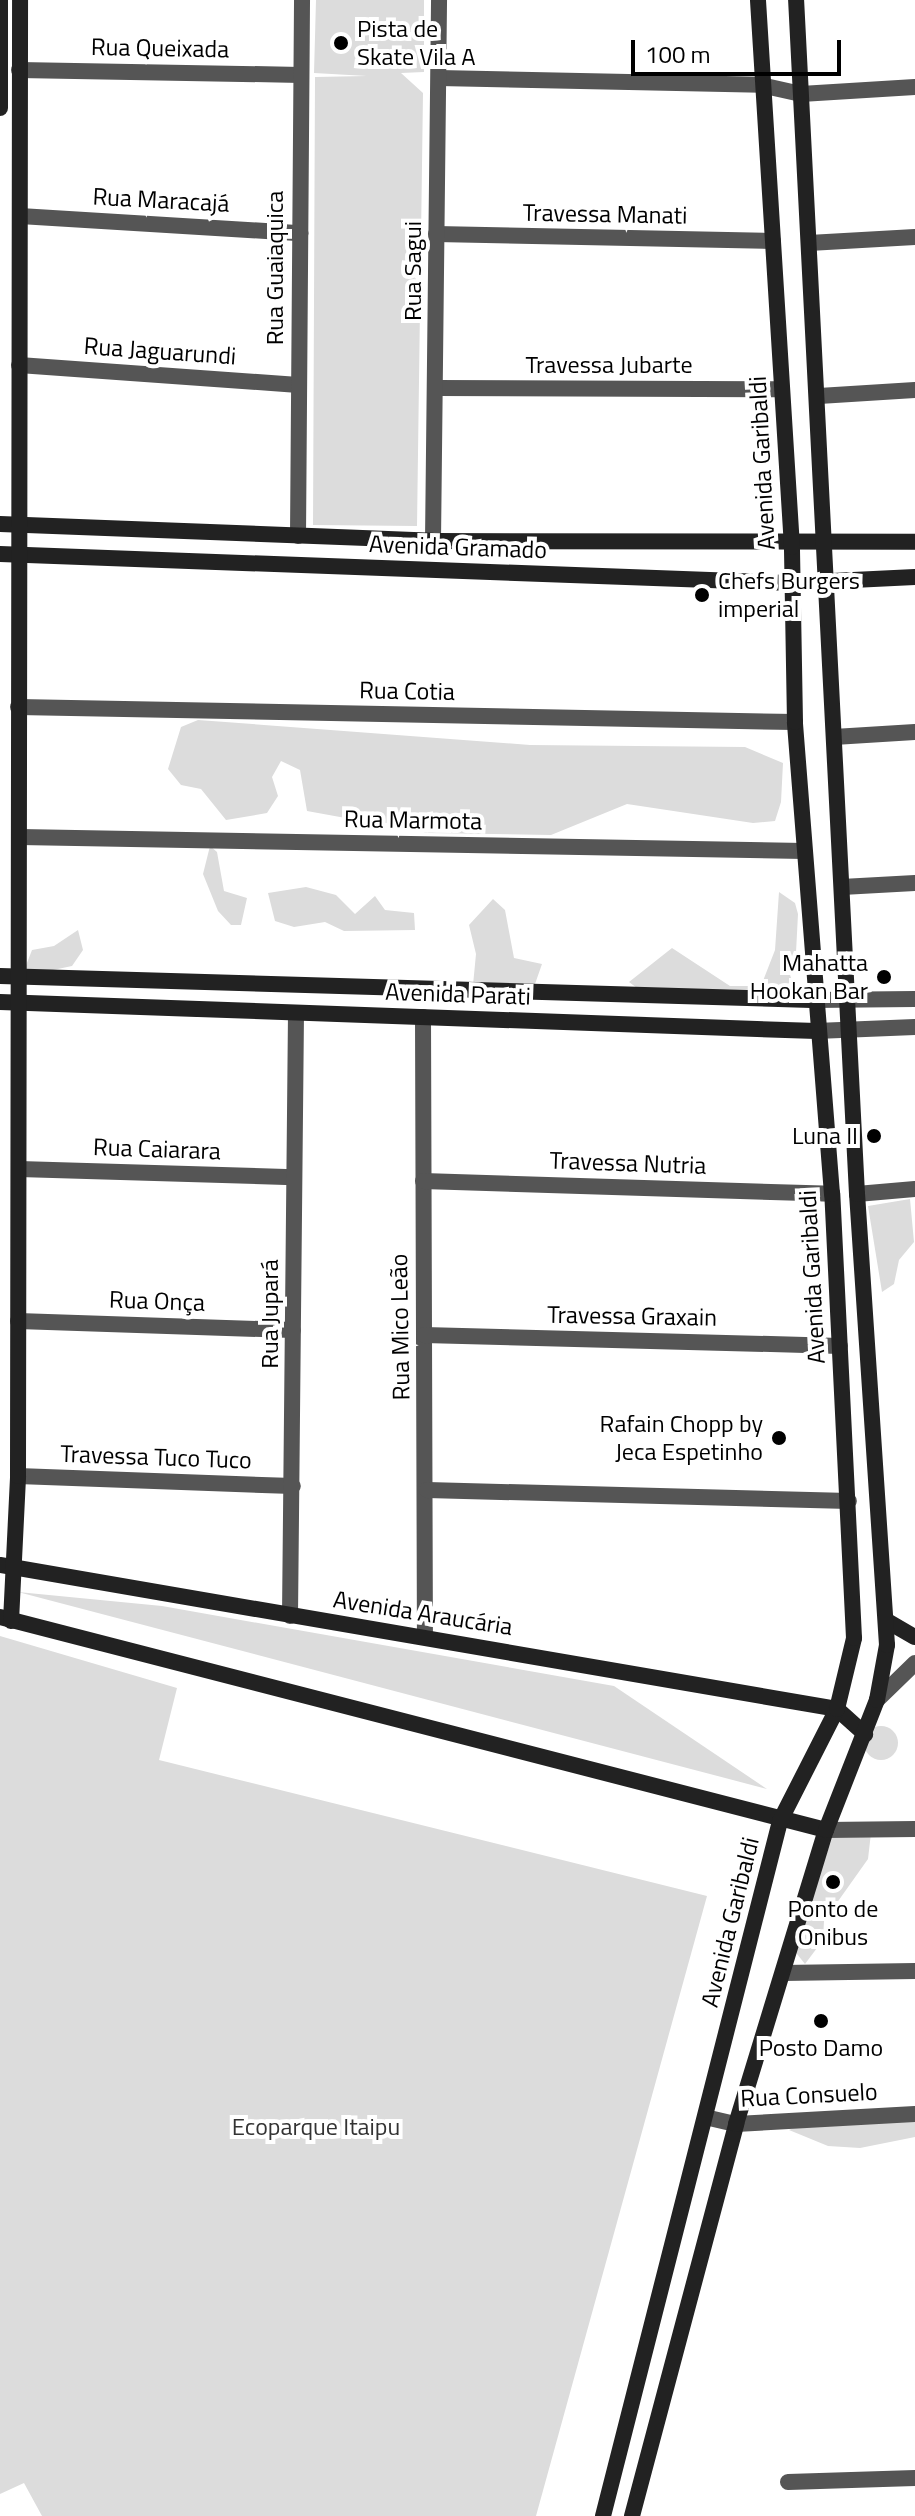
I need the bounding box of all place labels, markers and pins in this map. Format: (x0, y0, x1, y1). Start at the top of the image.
place label: Pista de Skate Vila A (357, 15, 476, 71)
marker: Pista de Skate Vila A (332, 34, 350, 52)
place label: Chefs Burgers imperial (718, 567, 860, 623)
marker: Chefs Burgers imperial (693, 586, 711, 604)
place label: Mahatta Hookan Bar (750, 949, 868, 1005)
marker: Mahatta Hookan Bar (875, 968, 893, 986)
place label: Luna II (792, 1122, 858, 1150)
marker: Luna II (865, 1127, 883, 1145)
place label: Rafain Chopp by Jeca Espetinho (600, 1410, 763, 1466)
marker: Rafain Chopp by Jeca Espetinho (770, 1429, 788, 1447)
marker: Ponto de Onibus (824, 1873, 842, 1891)
place label: Ponto de Onibus (788, 1895, 878, 1951)
marker: Posto Damo (812, 2012, 830, 2030)
place label: Posto Damo (759, 2034, 883, 2062)

